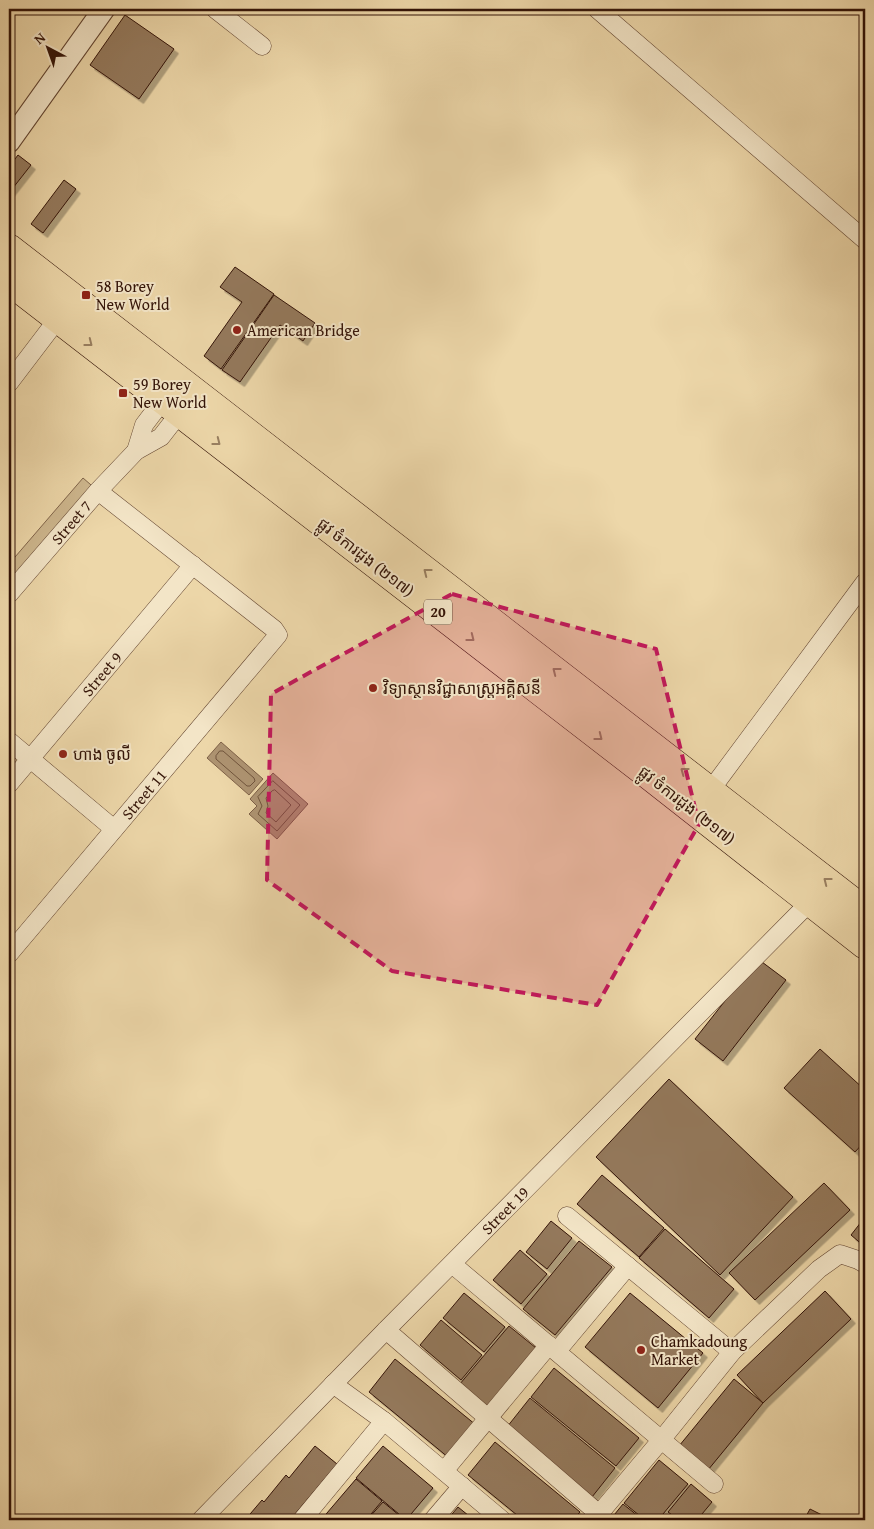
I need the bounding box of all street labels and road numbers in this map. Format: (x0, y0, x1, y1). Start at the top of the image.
street label: Street 7 (45, 494, 97, 550)
street label: ផ្លូវ ចំការដូង (២១៧) (311, 512, 419, 605)
road number: 20 (424, 600, 452, 624)
street label: Street 9 (76, 646, 128, 701)
street label: ផ្លូវ ចំការដូង (២១៧) (632, 760, 740, 853)
street label: Street 11 (115, 764, 172, 825)
street label: Street 19 (475, 1180, 534, 1240)

